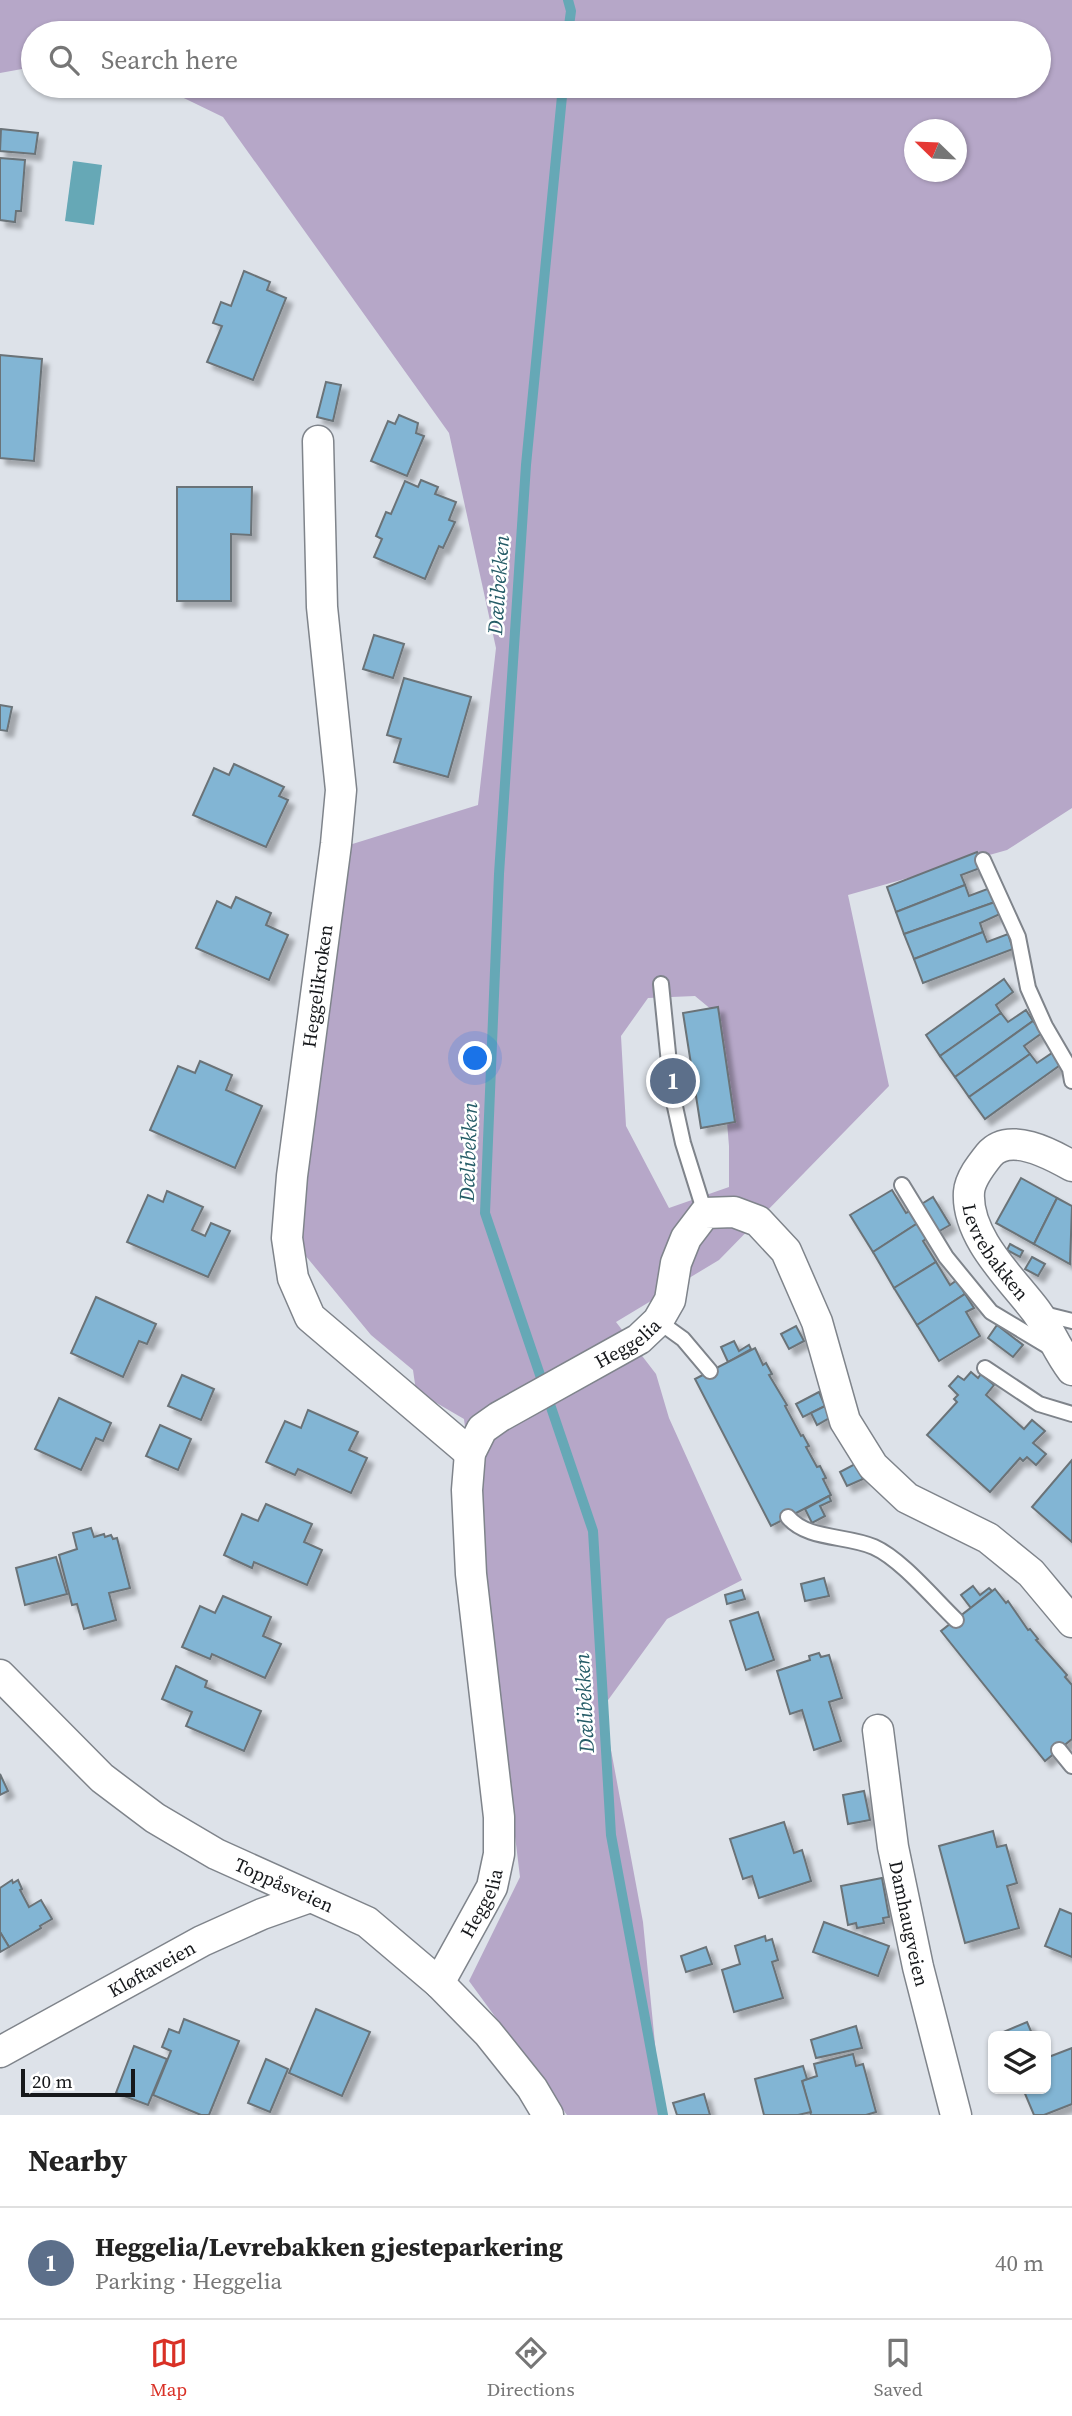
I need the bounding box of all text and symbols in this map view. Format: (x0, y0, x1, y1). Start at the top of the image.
search box (21, 21, 1051, 98)
icon: search (45, 41, 83, 79)
text: Search here (101, 42, 238, 78)
north arrow (904, 119, 967, 182)
water label: Dælibekken (480, 534, 516, 637)
street label: Heggelikroken (295, 923, 339, 1049)
your location (458, 1041, 492, 1075)
pin: 1 (650, 1055, 696, 1107)
water label: Dælibekken (452, 1101, 484, 1203)
street label: Levrebakken (956, 1201, 1035, 1306)
street label: Heggelia (590, 1312, 666, 1374)
water label: Dælibekken (567, 1652, 601, 1755)
street label: Toppåsveien (230, 1851, 338, 1918)
street label: Damhaugveien (883, 1858, 935, 1989)
street label: Heggelia (454, 1866, 509, 1942)
street label: Kløftaveien (103, 1934, 200, 2003)
map controls (988, 2031, 1051, 2094)
button: layers (988, 2031, 1051, 2094)
scale bar (21, 2066, 135, 2098)
text: 20 m (32, 2068, 73, 2094)
text: Nearby (28, 2140, 127, 2181)
text: Heggelia/Levrebakken gjesteparkering (95, 2229, 563, 2265)
text: 1 (45, 2247, 57, 2279)
text: 40 m (995, 2247, 1044, 2279)
text: Parking · Heggelia (95, 2265, 282, 2297)
tab: Map (150, 2334, 188, 2402)
tab: Directions (487, 2334, 575, 2402)
tab: Saved (874, 2334, 922, 2402)

